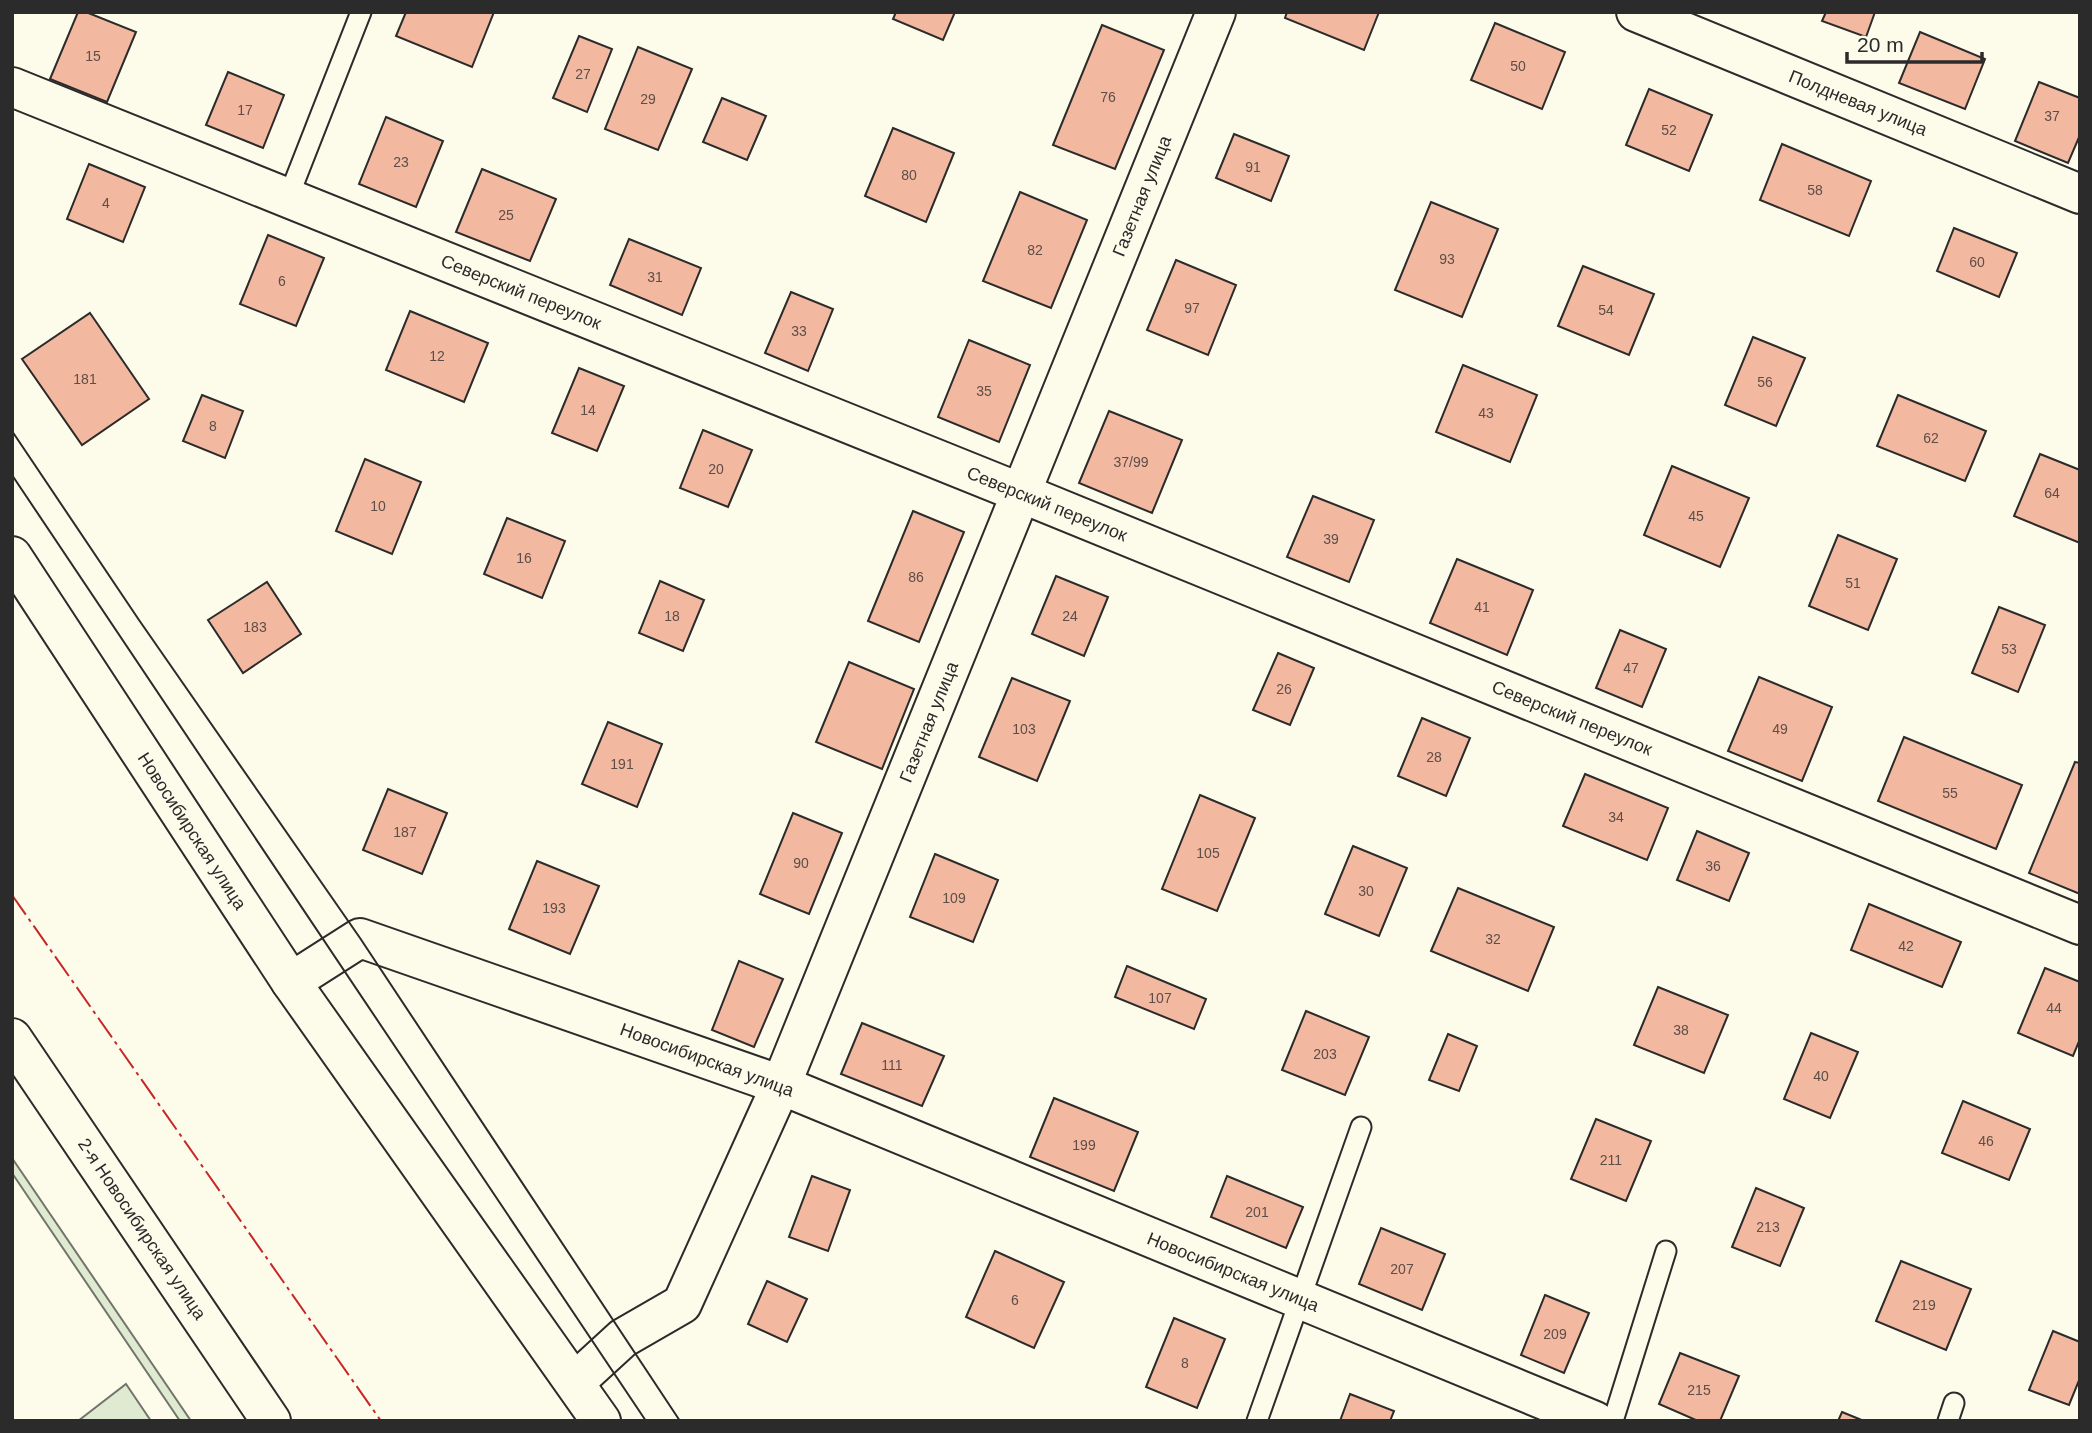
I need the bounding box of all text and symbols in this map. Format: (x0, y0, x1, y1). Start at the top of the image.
scale bar (1847, 21, 1982, 65)
text: 20 m (1857, 33, 1904, 56)
house number: 15 (85, 48, 101, 64)
house number: 50 (1510, 58, 1526, 74)
house number: 27 (575, 66, 591, 82)
street label: Полдневая улица (1786, 66, 1931, 140)
house number: 76 (1100, 89, 1116, 105)
house number: 29 (640, 91, 656, 107)
house number: 17 (237, 102, 253, 118)
house number: 37 (2044, 108, 2060, 124)
house number: 52 (1661, 122, 1677, 138)
street label: Газетная улица (1109, 132, 1176, 259)
house number: 23 (393, 154, 409, 170)
house number: 91 (1245, 159, 1261, 175)
house number: 80 (901, 167, 917, 183)
house number: 58 (1807, 182, 1823, 198)
house number: 4 (102, 195, 110, 211)
house number: 25 (498, 207, 514, 223)
house number: 82 (1027, 242, 1043, 258)
street label: Северский переулок (438, 251, 604, 333)
house number: 93 (1439, 251, 1455, 267)
house number: 60 (1969, 254, 1985, 270)
house number: 31 (647, 269, 663, 285)
house number: 6 (278, 273, 286, 289)
house number: 97 (1184, 300, 1200, 316)
house number: 54 (1598, 302, 1614, 318)
house number: 33 (791, 323, 807, 339)
house number: 12 (429, 348, 445, 364)
house number: 181 (73, 371, 97, 387)
house number: 56 (1757, 374, 1773, 390)
house number: 35 (976, 383, 992, 399)
house number: 14 (580, 402, 596, 418)
house number: 43 (1478, 405, 1494, 421)
house number: 8 (209, 418, 217, 434)
house number: 62 (1923, 430, 1939, 446)
house number: 37/99 (1113, 454, 1149, 470)
house number: 20 (708, 461, 724, 477)
street label: Северский переулок (964, 463, 1130, 545)
house number: 64 (2044, 485, 2060, 501)
house number: 10 (370, 498, 386, 514)
house number: 45 (1688, 508, 1704, 524)
house number: 39 (1323, 531, 1339, 547)
house number: 16 (516, 550, 532, 566)
house number: 86 (908, 569, 924, 585)
house number: 51 (1845, 575, 1861, 591)
house number: 41 (1474, 599, 1490, 615)
house number: 18 (664, 608, 680, 624)
house number: 24 (1062, 608, 1078, 624)
house number: 183 (243, 619, 267, 635)
house number: 53 (2001, 641, 2017, 657)
street label: Газетная улица (896, 658, 963, 785)
house number: 47 (1623, 660, 1639, 676)
street label: Северский переулок (1489, 677, 1655, 759)
house number: 26 (1276, 681, 1292, 697)
house number: 103 (1012, 721, 1036, 737)
house number: 49 (1772, 721, 1788, 737)
street label: Новосибирская улица (134, 749, 251, 914)
house number: 28 (1426, 749, 1442, 765)
house number: 191 (610, 756, 634, 772)
house number: 55 (1942, 785, 1958, 801)
house number: 34 (1608, 809, 1624, 825)
house number: 187 (393, 824, 417, 840)
house number: 105 (1196, 845, 1220, 861)
house number: 90 (793, 855, 809, 871)
house number: 36 (1705, 858, 1721, 874)
house number: 30 (1358, 883, 1374, 899)
house number: 109 (942, 890, 966, 906)
house number: 193 (542, 900, 566, 916)
house number: 32 (1485, 931, 1501, 947)
house number: 42 (1898, 938, 1914, 954)
house number: 107 (1148, 990, 1172, 1006)
house number: 44 (2046, 1000, 2062, 1016)
street label: Новосибирская улица (617, 1019, 797, 1101)
house number: 38 (1673, 1022, 1689, 1038)
house number: 203 (1313, 1046, 1337, 1062)
house number: 111 (881, 1057, 903, 1073)
house number: 40 (1813, 1068, 1829, 1084)
house number: 46 (1978, 1133, 1994, 1149)
street label: 2-я Новосибирская улица (74, 1135, 211, 1324)
house number: 199 (1072, 1137, 1096, 1153)
house number: 211 (1600, 1152, 1622, 1168)
house number: 201 (1245, 1204, 1269, 1220)
house number: 213 (1756, 1219, 1780, 1235)
street label: Новосибирская улица (1144, 1228, 1323, 1316)
house number: 207 (1390, 1261, 1414, 1277)
house number: 6 (1011, 1292, 1019, 1308)
house number: 219 (1912, 1297, 1936, 1313)
house number: 209 (1543, 1326, 1567, 1342)
house number: 8 (1181, 1355, 1189, 1371)
house number: 215 (1687, 1382, 1711, 1398)

